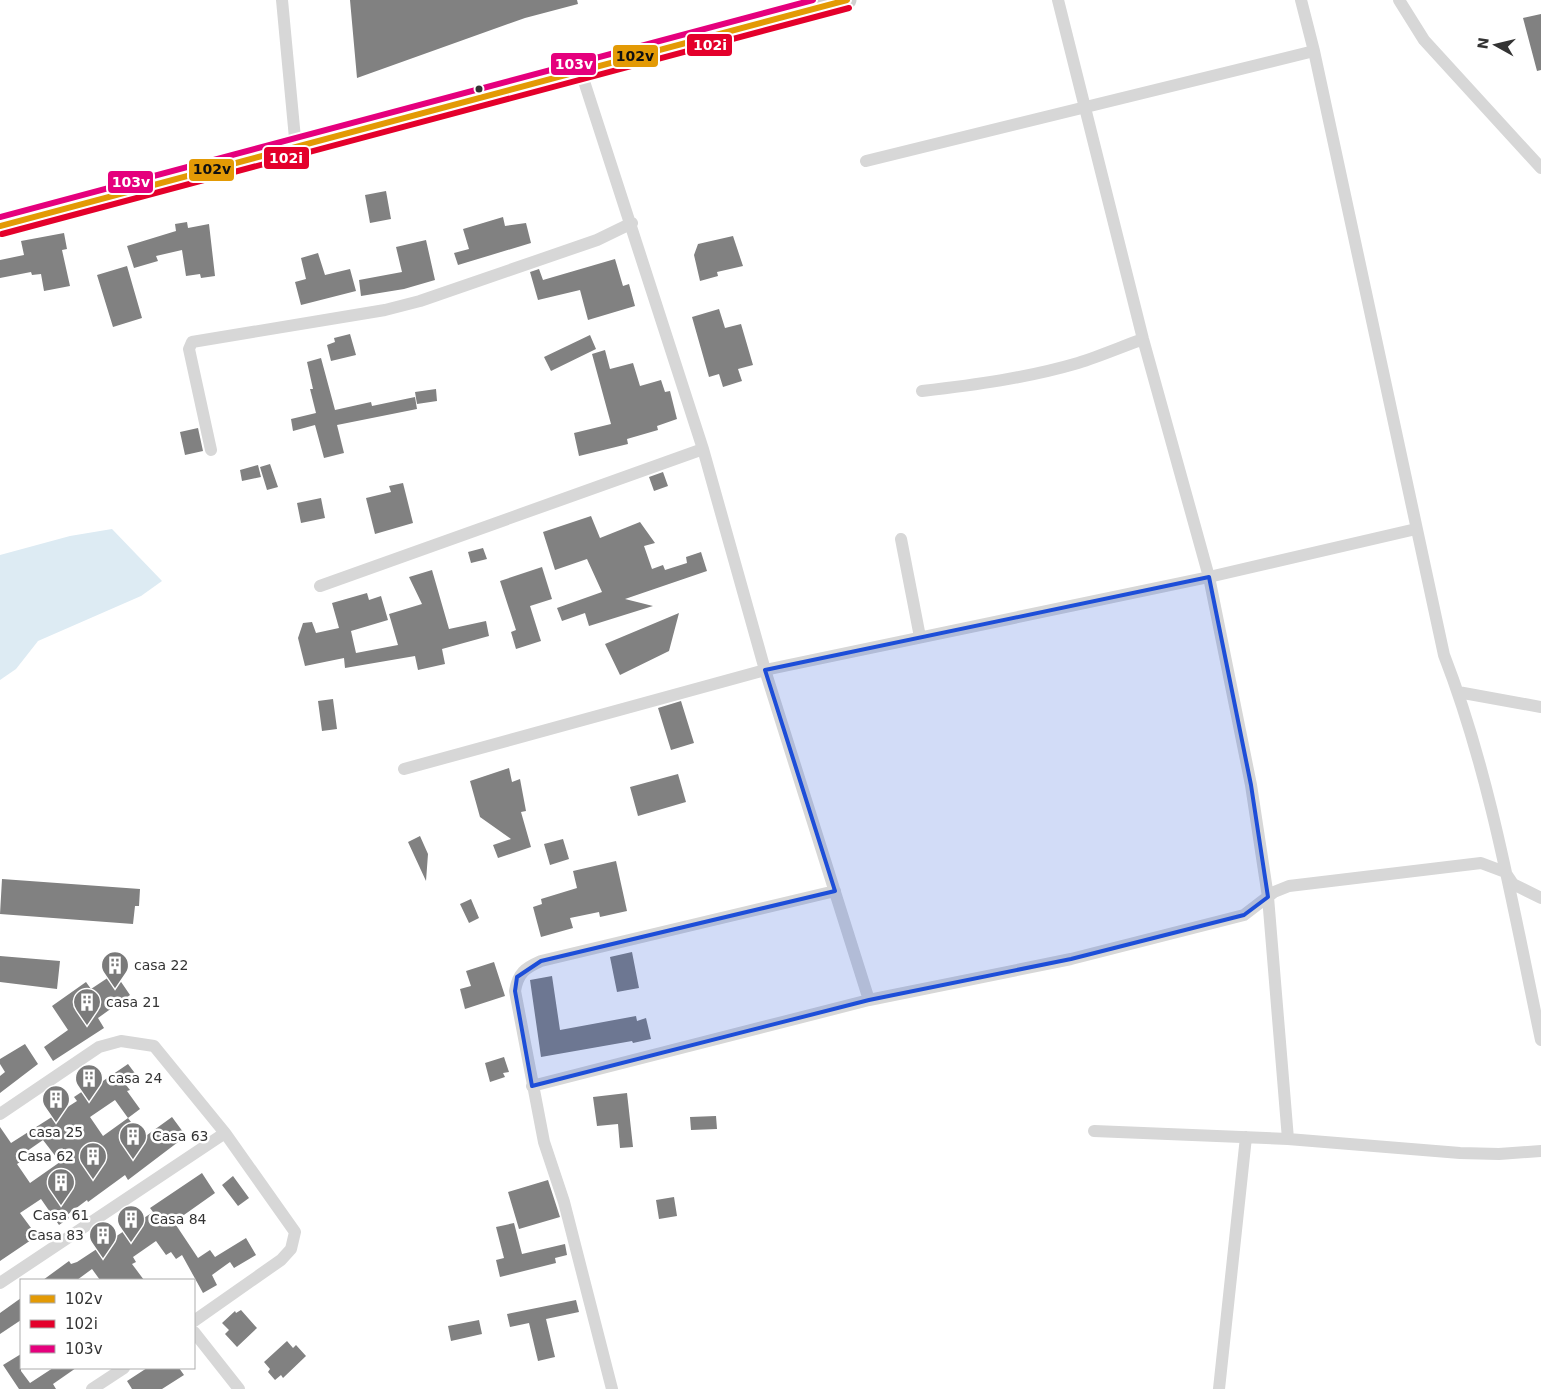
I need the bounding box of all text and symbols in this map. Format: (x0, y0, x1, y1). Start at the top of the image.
north arrow (1471, 20, 1521, 70)
line badge: 102i (686, 33, 733, 57)
text: N (1474, 36, 1492, 50)
text: 102i (693, 37, 727, 53)
line badge: 102v (612, 44, 659, 68)
text: 102v (616, 48, 654, 64)
line badge: 103v (550, 52, 597, 76)
text: 103v (555, 56, 593, 72)
unlabelled marker (474, 84, 484, 94)
line badge: 102i (263, 146, 310, 170)
text: 102i (269, 150, 303, 166)
line badge: 102v (188, 158, 235, 182)
text: 102v (193, 161, 231, 177)
line badge: 103v (107, 170, 154, 194)
text: 103v (112, 174, 150, 190)
building icon: casa 22 (100, 950, 130, 989)
place label: casa 22 (134, 957, 188, 973)
building icon: casa 21 (72, 987, 102, 1026)
place label: casa 21 (106, 994, 160, 1010)
building icon: casa 24 (74, 1063, 104, 1102)
place label: casa 24 (108, 1070, 163, 1086)
building icon: casa 25 (41, 1084, 71, 1123)
building icon: Casa 63 (118, 1121, 148, 1160)
place label: casa 25 (29, 1124, 83, 1140)
place label: Casa 63 (152, 1128, 209, 1144)
building icon: Casa 62 (78, 1141, 108, 1180)
place label: Casa 62 (18, 1148, 74, 1164)
building icon: Casa 61 (46, 1167, 76, 1206)
building icon: Casa 84 (116, 1204, 146, 1243)
place label: Casa 61 (33, 1207, 89, 1223)
place label: Casa 84 (150, 1211, 207, 1227)
building icon: Casa 83 (88, 1220, 118, 1259)
place label: Casa 83 (28, 1227, 84, 1243)
legend (20, 1279, 195, 1369)
text: 102v (65, 1290, 103, 1308)
text: 102i (65, 1315, 98, 1333)
text: 103v (65, 1340, 103, 1358)

